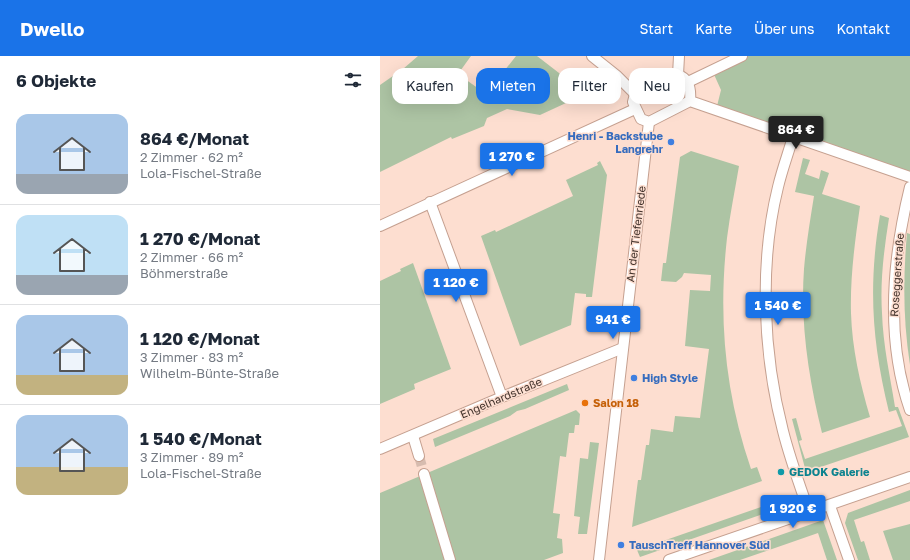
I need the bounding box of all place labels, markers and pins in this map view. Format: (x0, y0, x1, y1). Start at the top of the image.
pin: 864 € (768, 116, 824, 150)
place label: Henri - Backstube Langrehr (567, 129, 664, 155)
marker: Henri - Backstube Langrehr (666, 137, 676, 147)
pin: 1 270 € (475, 143, 549, 177)
pin: 1 120 € (419, 269, 493, 303)
pin: 1 540 € (741, 292, 815, 326)
pin: 941 € (585, 306, 641, 340)
place label: High Style (642, 371, 699, 384)
marker: High Style (629, 373, 639, 383)
place label: Salon 18 (593, 396, 639, 409)
marker: Salon 18 (580, 398, 590, 408)
place label: GEDOK Galerie (789, 465, 870, 478)
marker: GEDOK Galerie (776, 467, 786, 477)
pin: 1 920 € (756, 495, 830, 529)
place label: TauschTreff Hannover Süd (629, 538, 770, 551)
marker: TauschTreff Hannover Süd (616, 540, 626, 550)

